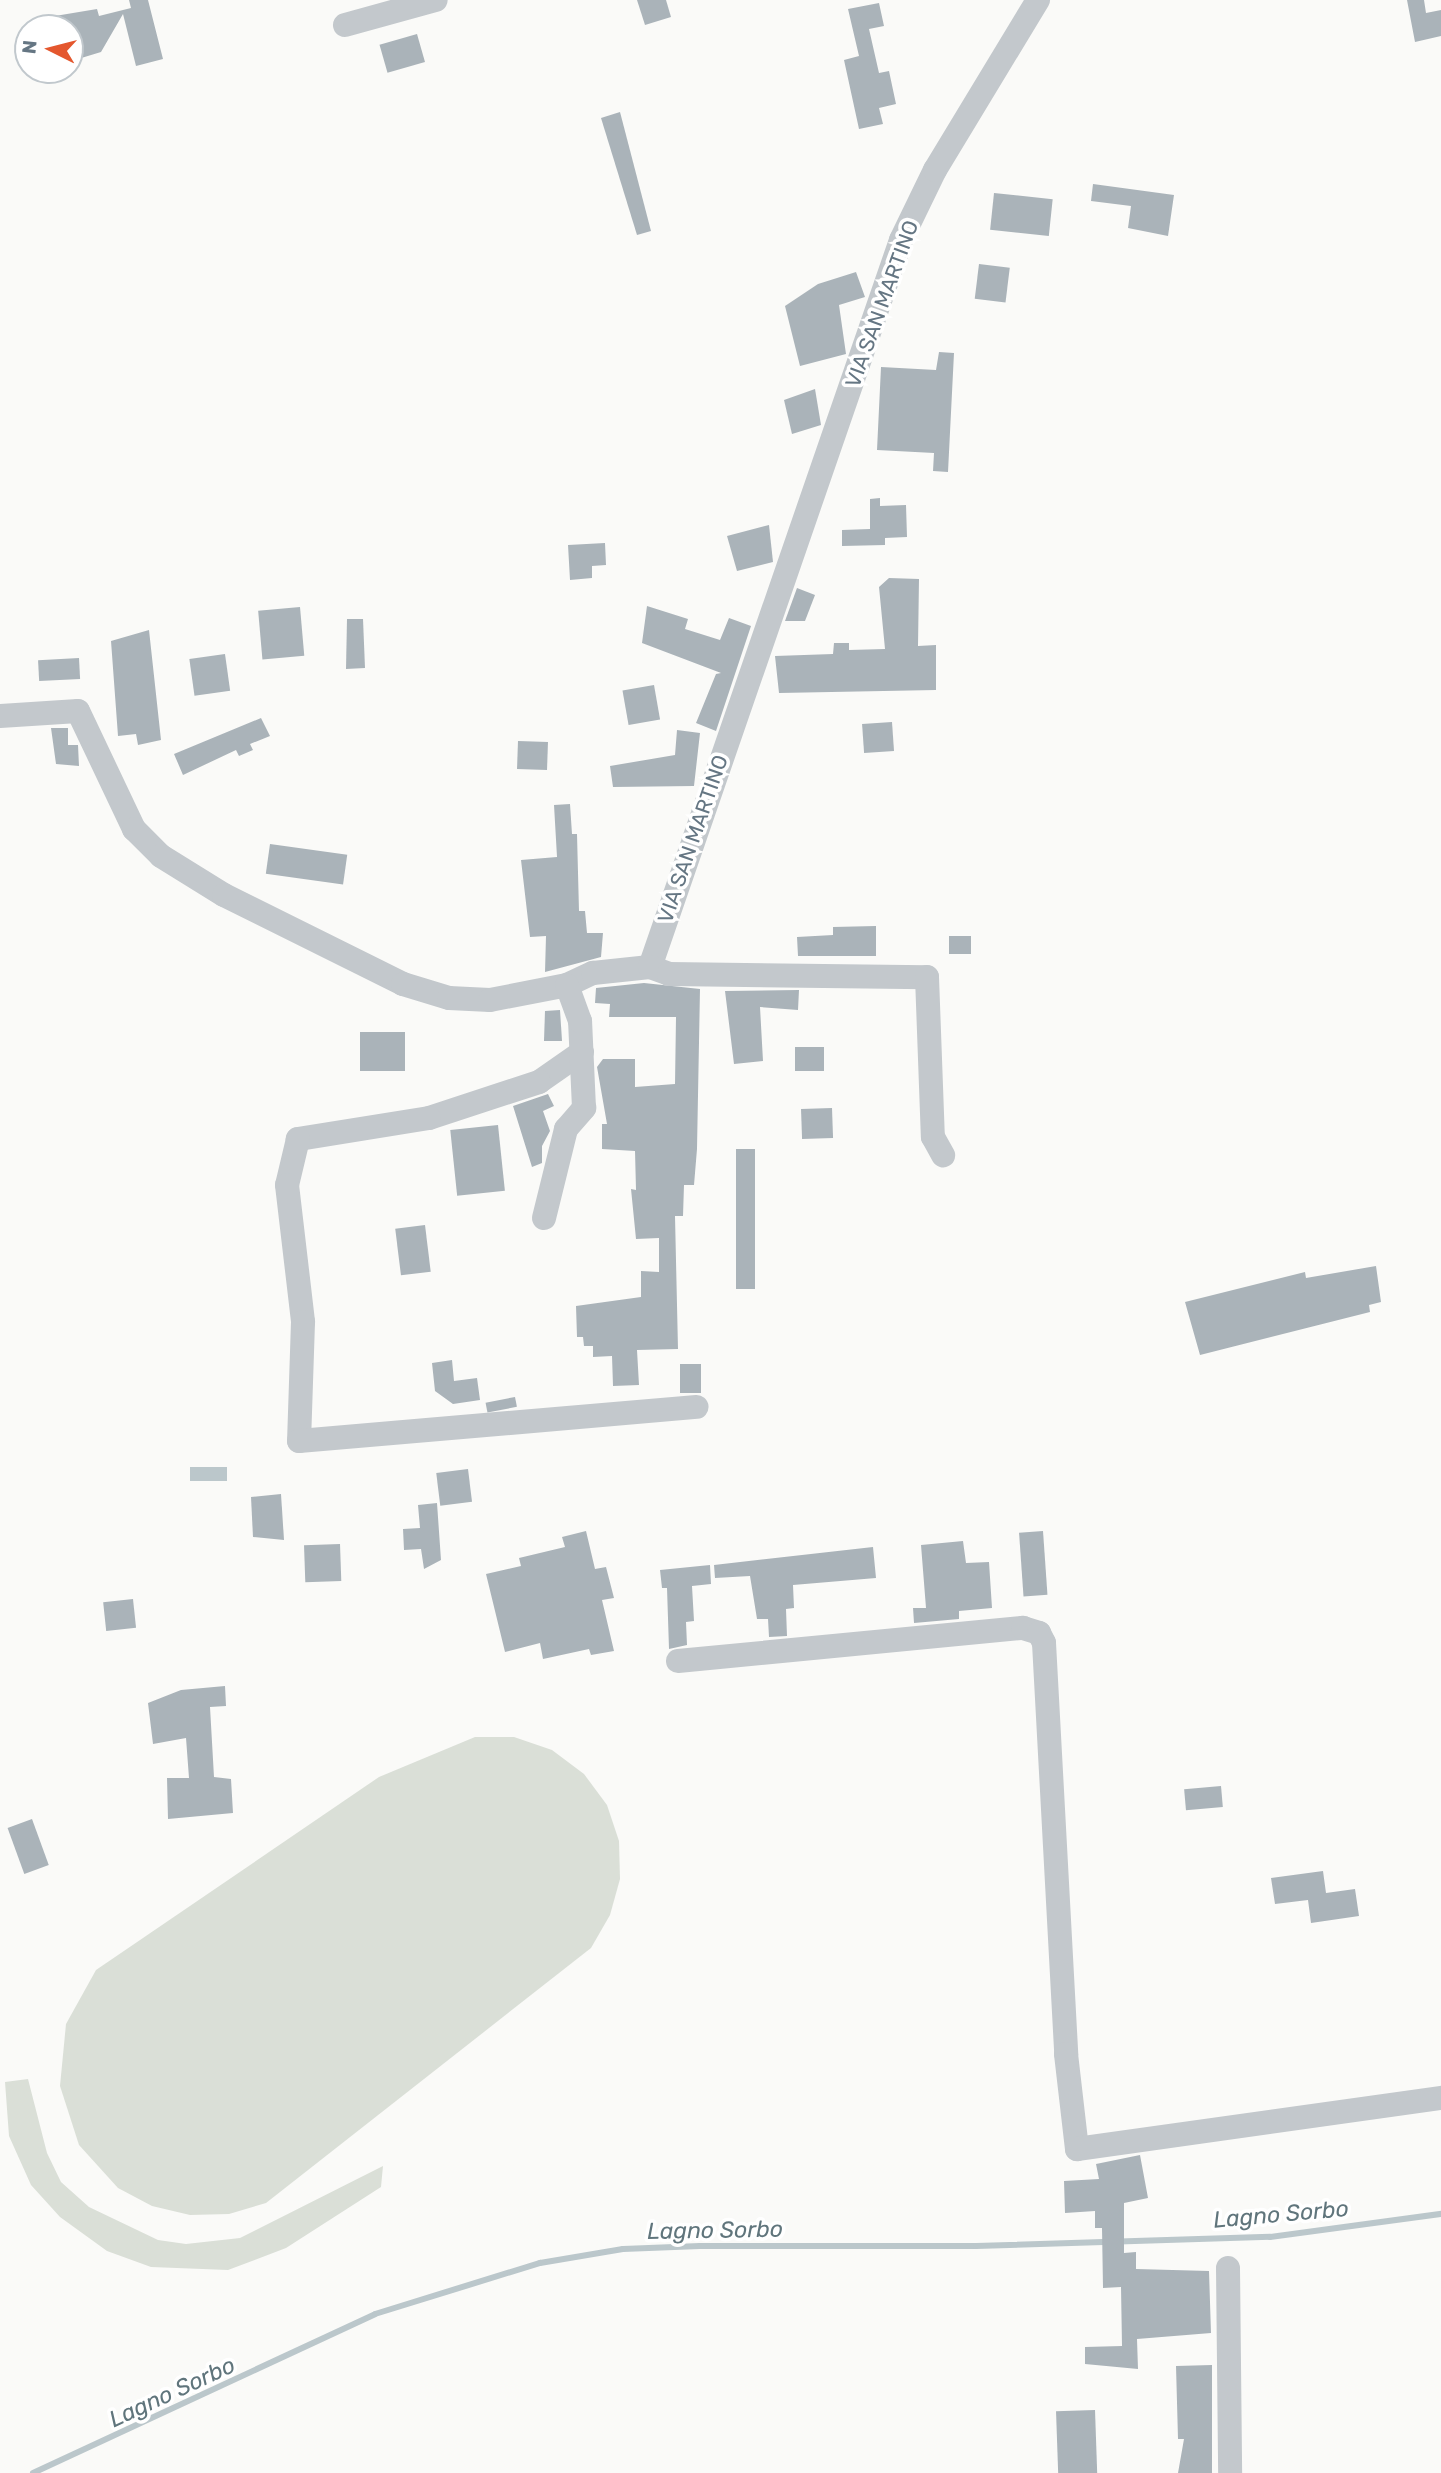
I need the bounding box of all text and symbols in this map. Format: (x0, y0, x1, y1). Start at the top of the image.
north arrow (14, 14, 84, 84)
text: N (17, 39, 42, 55)
street label: VIA SAN MARTINO (840, 217, 924, 391)
street label: VIA SAN MARTINO (652, 752, 734, 926)
water label: Lagno Sorbo (1212, 2194, 1350, 2234)
water label: Lagno Sorbo (647, 2215, 783, 2245)
water label: Lagno Sorbo (105, 2351, 239, 2433)

